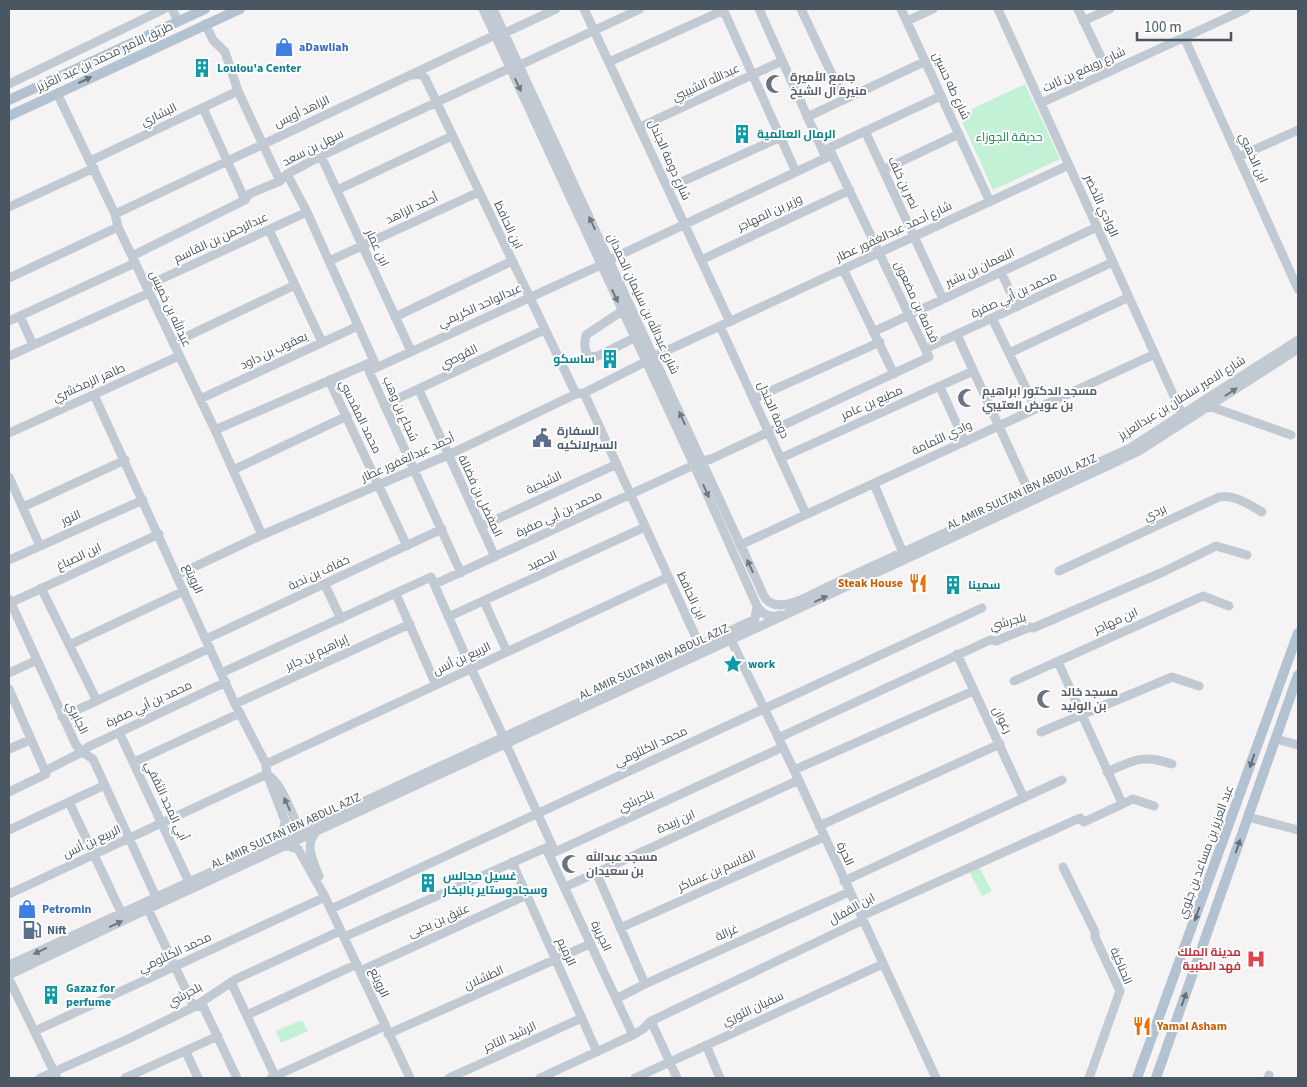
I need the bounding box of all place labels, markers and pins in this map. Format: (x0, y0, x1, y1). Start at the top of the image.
shop icon: aDawliah (273, 36, 295, 58)
place label: aDawliah (299, 39, 349, 56)
building icon: Loulou'a Center (191, 57, 213, 79)
place label: Loulou'a Center (217, 60, 301, 77)
place label: جامع الأميرة منيرة آل الشيخ (790, 69, 867, 100)
mosque icon: جامع الأميرة منيرة آل الشيخ (764, 73, 786, 95)
building icon: الرمال العالمية (731, 123, 753, 145)
place label: الرمال العالمية (757, 126, 836, 143)
building icon: ساسكو (599, 348, 621, 370)
place label: ساسكو (553, 351, 595, 368)
place label: مسجد الدكتور ابراهيم بن عويض العتيبي (982, 383, 1097, 415)
mosque icon: مسجد الدكتور ابراهيم بن عويض العتيبي (956, 387, 978, 409)
place label: السفارة السيرلانكيه (557, 423, 617, 454)
public building icon: السفارة السيرلانكيه (531, 427, 553, 449)
restaurant icon: Steak House (907, 572, 929, 594)
building icon: سمينا (942, 574, 964, 596)
place label: Steak House (838, 575, 903, 592)
place label: سمينا (968, 577, 1001, 594)
place icon: work (722, 653, 744, 675)
place label: work (748, 656, 776, 673)
place label: مسجد خالد بن الوليد (1061, 684, 1118, 715)
mosque icon: مسجد خالد بن الوليد (1035, 688, 1057, 710)
place label: مسجد عبدالله بن سعيدان (586, 848, 658, 880)
mosque icon: مسجد عبدالله بن سعيدان (560, 853, 582, 875)
place label: غسيل مجالس وسجادوستاير بالبخار (442, 868, 548, 899)
building icon: غسيل مجالس وسجادوستاير بالبخار (417, 872, 439, 894)
shop icon: Petromin (16, 898, 38, 920)
place label: Petromin (42, 901, 92, 918)
fuel station icon: Nift (21, 919, 43, 941)
place label: Nift (47, 922, 67, 939)
place label: مدينة الملك فهد الطبية (1177, 944, 1241, 975)
hospital icon: مدينة الملك فهد الطبية (1245, 948, 1267, 970)
place label: Gazaz for perfume (66, 980, 115, 1011)
building icon: Gazaz for perfume (40, 984, 62, 1006)
restaurant icon: Yamal Asham (1131, 1015, 1153, 1037)
place label: Yamal Asham (1156, 1018, 1227, 1035)

